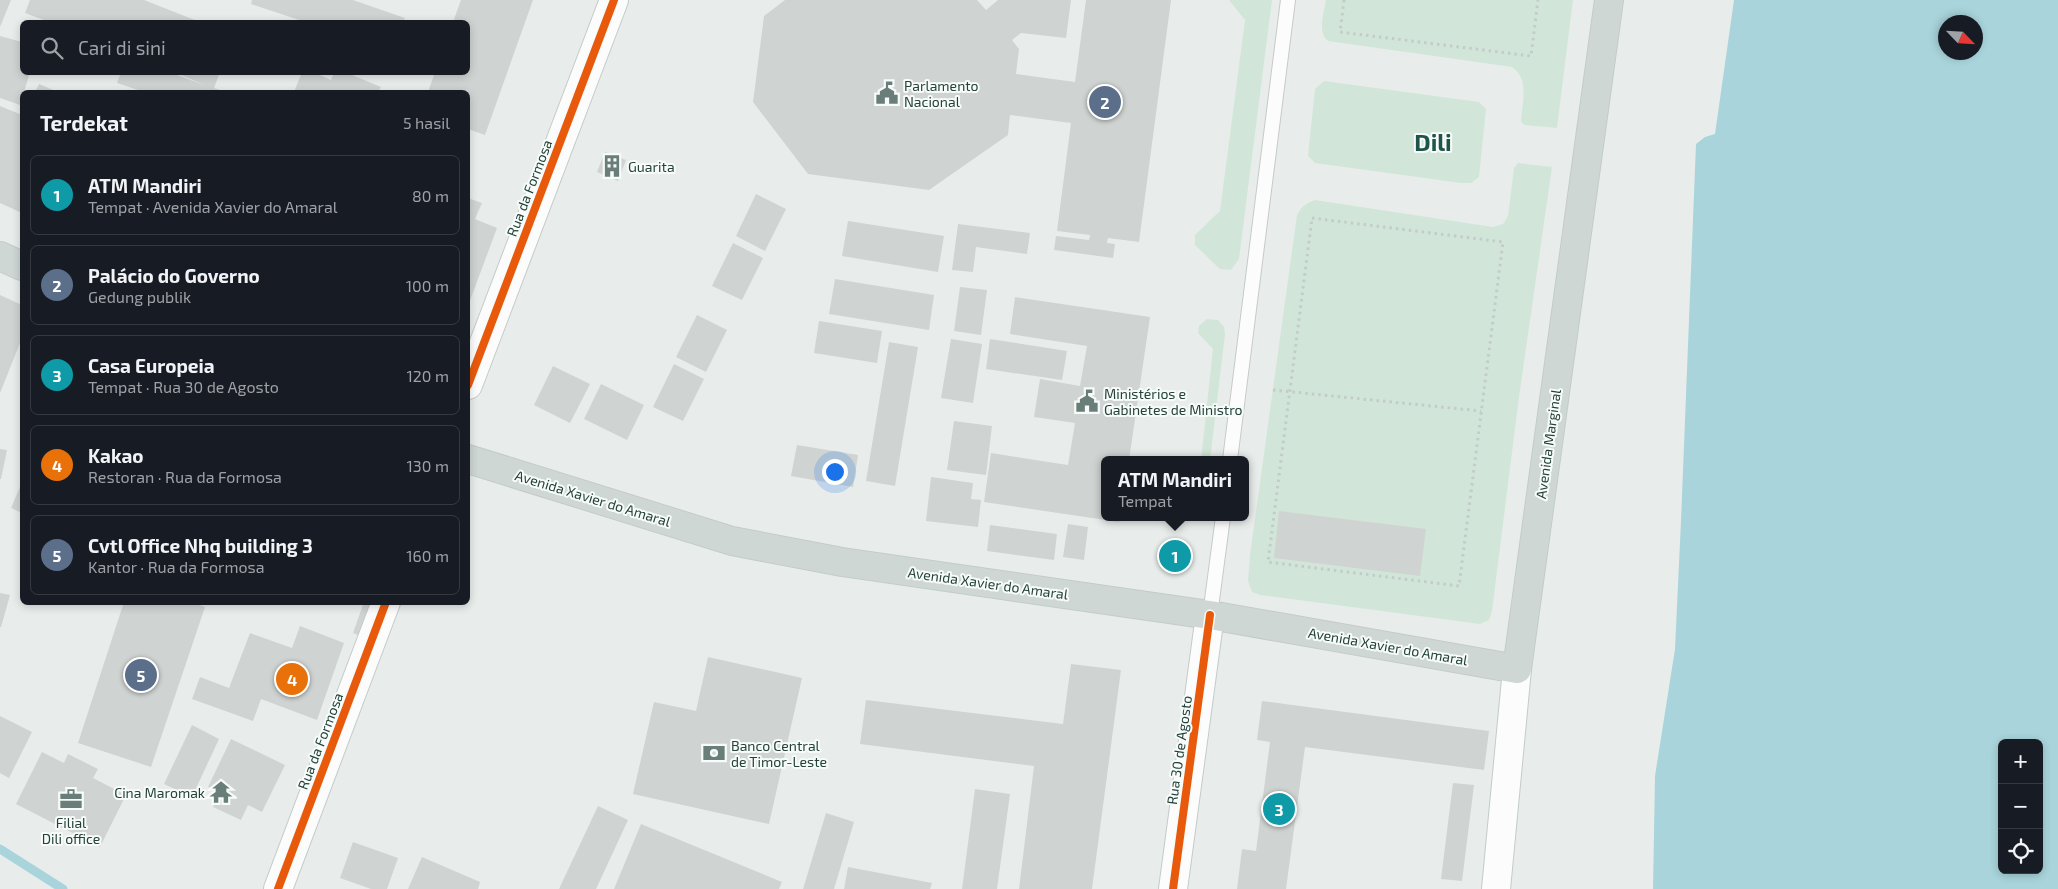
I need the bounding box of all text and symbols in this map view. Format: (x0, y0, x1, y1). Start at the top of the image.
north arrow (1938, 15, 1983, 60)
search box (20, 20, 470, 75)
icon: search (38, 34, 66, 62)
text: Cari di sini (78, 36, 166, 59)
place label: Parlamento Nacional (904, 77, 979, 110)
public building icon: Parlamento Nacional (874, 80, 900, 106)
pin: 2 (1089, 83, 1121, 121)
text: Terdekat (40, 110, 128, 135)
text: 5 hasil (403, 113, 450, 132)
district label: Dili (1414, 127, 1452, 156)
street label: Rua da Formosa (503, 137, 555, 239)
building icon: Guarita (599, 153, 625, 179)
place label: Guarita (628, 158, 675, 175)
text: ATM Mandiri (88, 174, 202, 197)
text: 1 (54, 186, 60, 205)
text: 80 m (412, 186, 449, 205)
text: Tempat · Avenida Xavier do Amaral (88, 197, 338, 216)
text: Palácio do Governo (88, 264, 260, 287)
text: 2 (52, 276, 62, 295)
text: 100 m (406, 276, 449, 295)
text: Gedung publik (88, 287, 191, 306)
text: Casa Europeia (88, 354, 215, 377)
text: 3 (52, 366, 62, 385)
text: 120 m (406, 366, 449, 385)
text: Tempat · Rua 30 de Agosto (88, 377, 279, 396)
place label: Ministérios e Gabinetes de Ministro (1104, 385, 1243, 418)
street label: Avenida Marginal (1532, 387, 1564, 500)
public building icon: Ministérios e Gabinetes de Ministro (1074, 388, 1100, 414)
text: Kakao (88, 444, 144, 467)
text: 4 (52, 456, 62, 475)
text: 130 m (407, 456, 449, 475)
popup (1101, 456, 1249, 521)
your location (822, 459, 848, 485)
street label: Avenida Xavier do Amaral (513, 466, 674, 530)
text: Restoran · Rua da Formosa (88, 467, 282, 486)
text: ATM Mandiri (1118, 468, 1232, 491)
text: Tempat (1118, 491, 1172, 510)
text: Cvtl Office Nhq building 3 (88, 534, 313, 557)
pin: 1 (1159, 537, 1191, 575)
text: 5 (53, 546, 61, 565)
text: 160 m (406, 546, 449, 565)
text: Kantor · Rua da Formosa (88, 557, 264, 576)
street label: Avenida Xavier do Amaral (907, 563, 1070, 603)
street label: Avenida Xavier do Amaral (1307, 624, 1470, 669)
pin: 5 (125, 656, 157, 694)
pin: 4 (276, 660, 308, 698)
street label: Rua da Formosa (294, 690, 346, 792)
street label: Rua 30 de Agosto (1163, 694, 1195, 806)
place label: Banco Central de Timor-Leste (731, 737, 827, 770)
map controls (1998, 739, 2043, 874)
button: + (1998, 739, 2043, 784)
bank icon: Banco Central de Timor-Leste (701, 740, 727, 766)
temple icon: Cina Maromak (208, 779, 234, 805)
place label: Cina Maromak (114, 784, 205, 801)
button: − (1998, 784, 2043, 829)
office icon: Filial Dili office (58, 786, 84, 812)
pin: 3 (1263, 790, 1295, 828)
place label: Filial Dili office (42, 814, 100, 847)
button: locate (1998, 829, 2043, 874)

